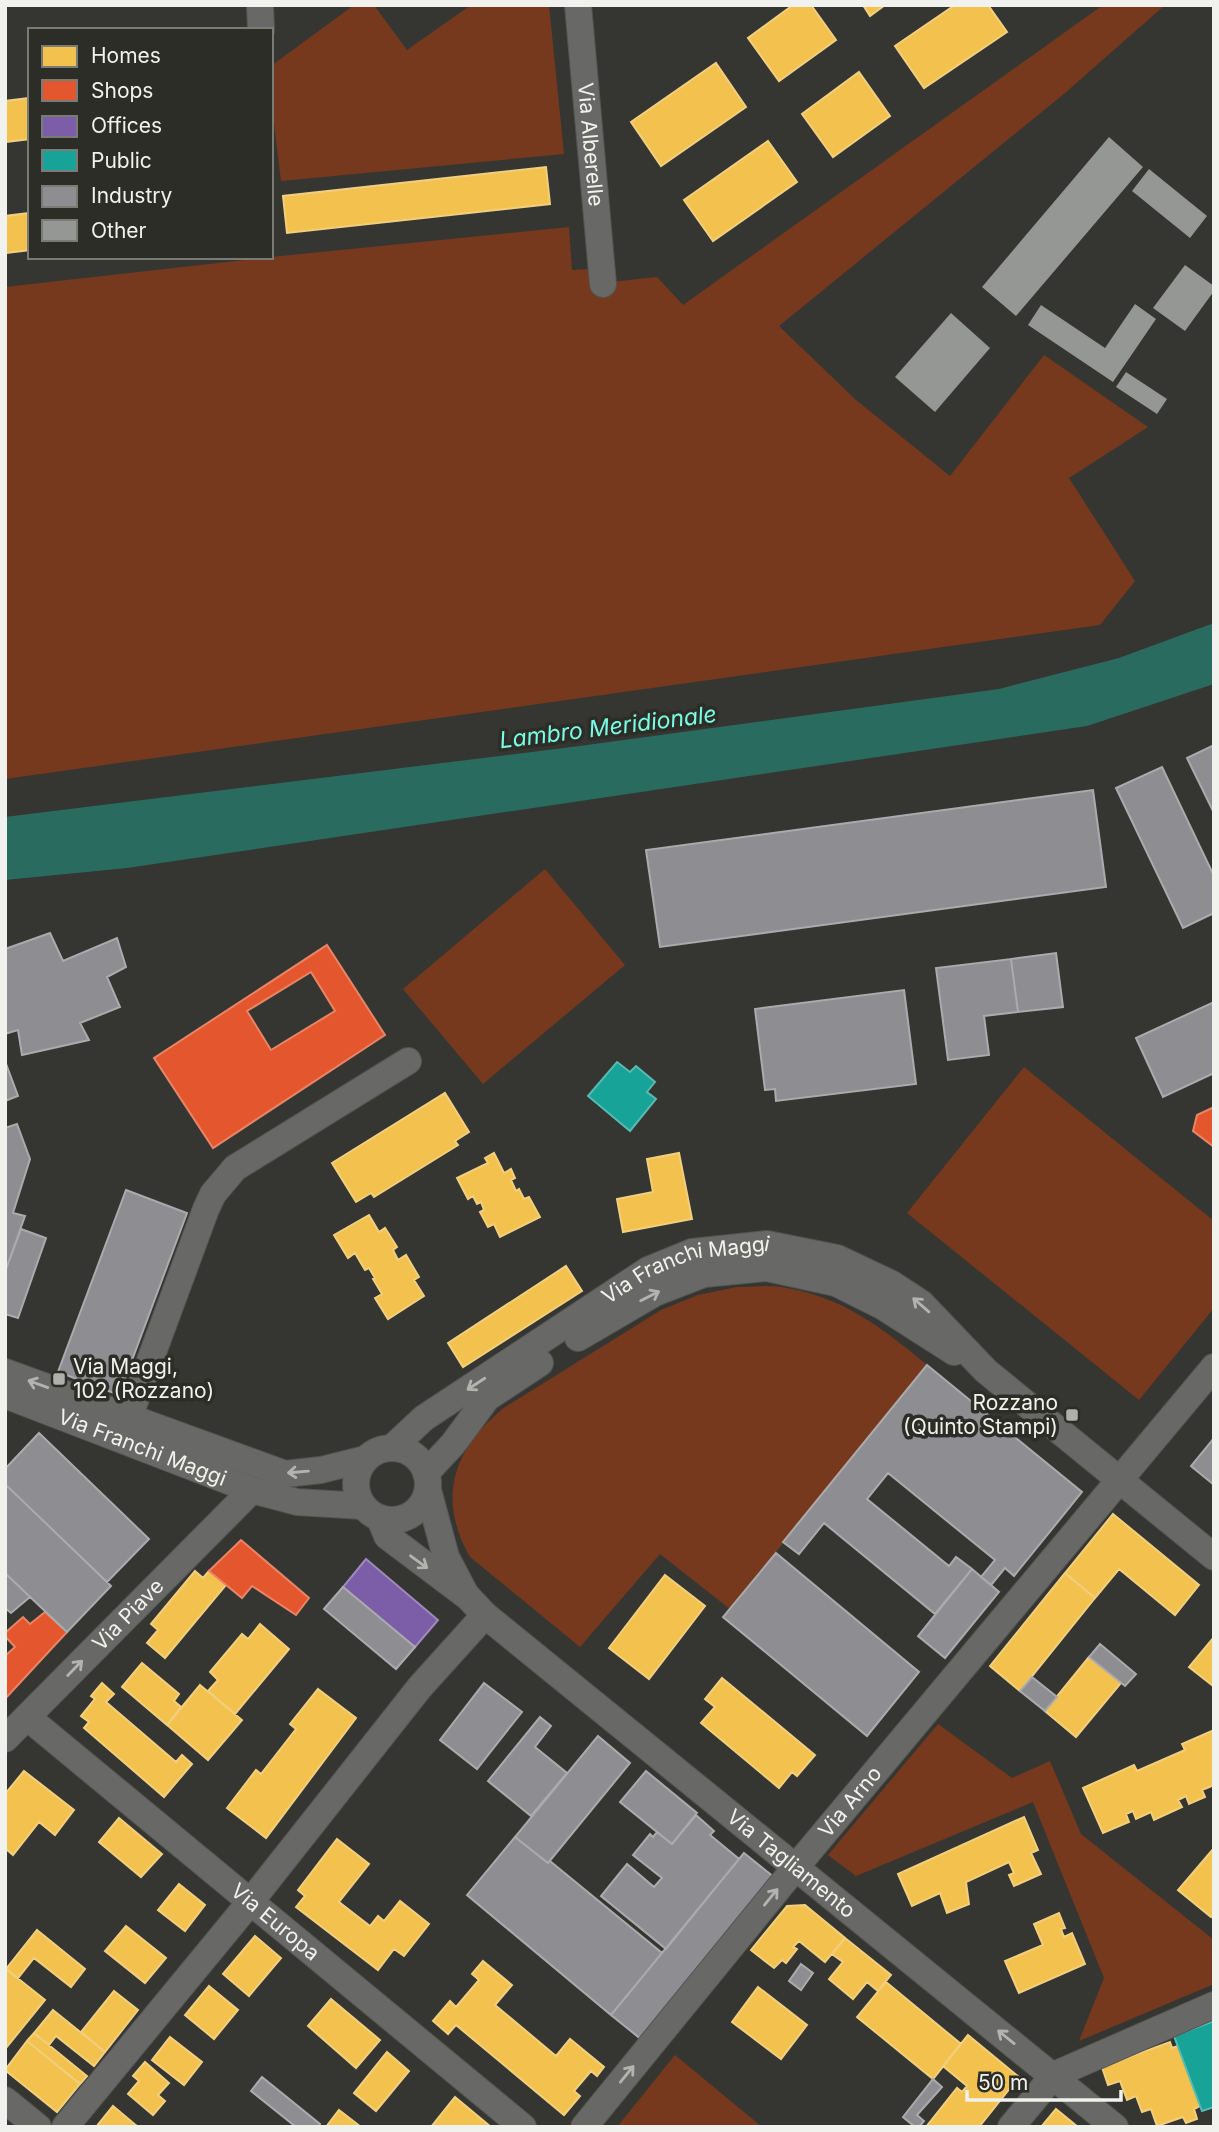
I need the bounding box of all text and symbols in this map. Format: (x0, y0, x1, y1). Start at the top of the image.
legend (28, 28, 273, 259)
text: Homes (91, 43, 161, 68)
text: Shops (91, 78, 153, 103)
street label: Via Alberelle (573, 81, 609, 207)
text: Offices (91, 113, 162, 138)
text: Public (91, 148, 152, 173)
text: Industry (91, 183, 173, 208)
text: Other (91, 218, 147, 243)
water label: Lambro Meridionale (498, 700, 718, 754)
street label: Via Franchi Maggi (597, 1231, 772, 1309)
one-way arrow (639, 1289, 660, 1303)
one-way arrow (912, 1297, 930, 1313)
place label: Via Maggi, 102 (Rozzano) (73, 1354, 214, 1403)
marker: Via Maggi, 102 (Rozzano) (51, 1371, 67, 1387)
one-way arrow (467, 1376, 486, 1391)
one-way arrow (27, 1377, 49, 1390)
place label: Rozzano (Quinto Stampi) (903, 1390, 1058, 1439)
street label: Via Franchi Maggi (55, 1404, 230, 1491)
marker: Rozzano (Quinto Stampi) (1064, 1407, 1080, 1423)
one-way arrow (288, 1466, 310, 1479)
one-way arrow (409, 1555, 428, 1569)
street label: Via Piave (87, 1573, 169, 1655)
one-way arrow (66, 1660, 83, 1677)
street label: Via Arno (813, 1761, 887, 1842)
street label: Via Tagliamento (722, 1804, 861, 1923)
street label: Via Europa (226, 1878, 325, 1966)
one-way arrow (763, 1889, 778, 1907)
one-way arrow (997, 2029, 1015, 2044)
scale bar (967, 2058, 1121, 2102)
one-way arrow (619, 2065, 635, 2083)
text: 50 m (978, 2070, 1028, 2095)

